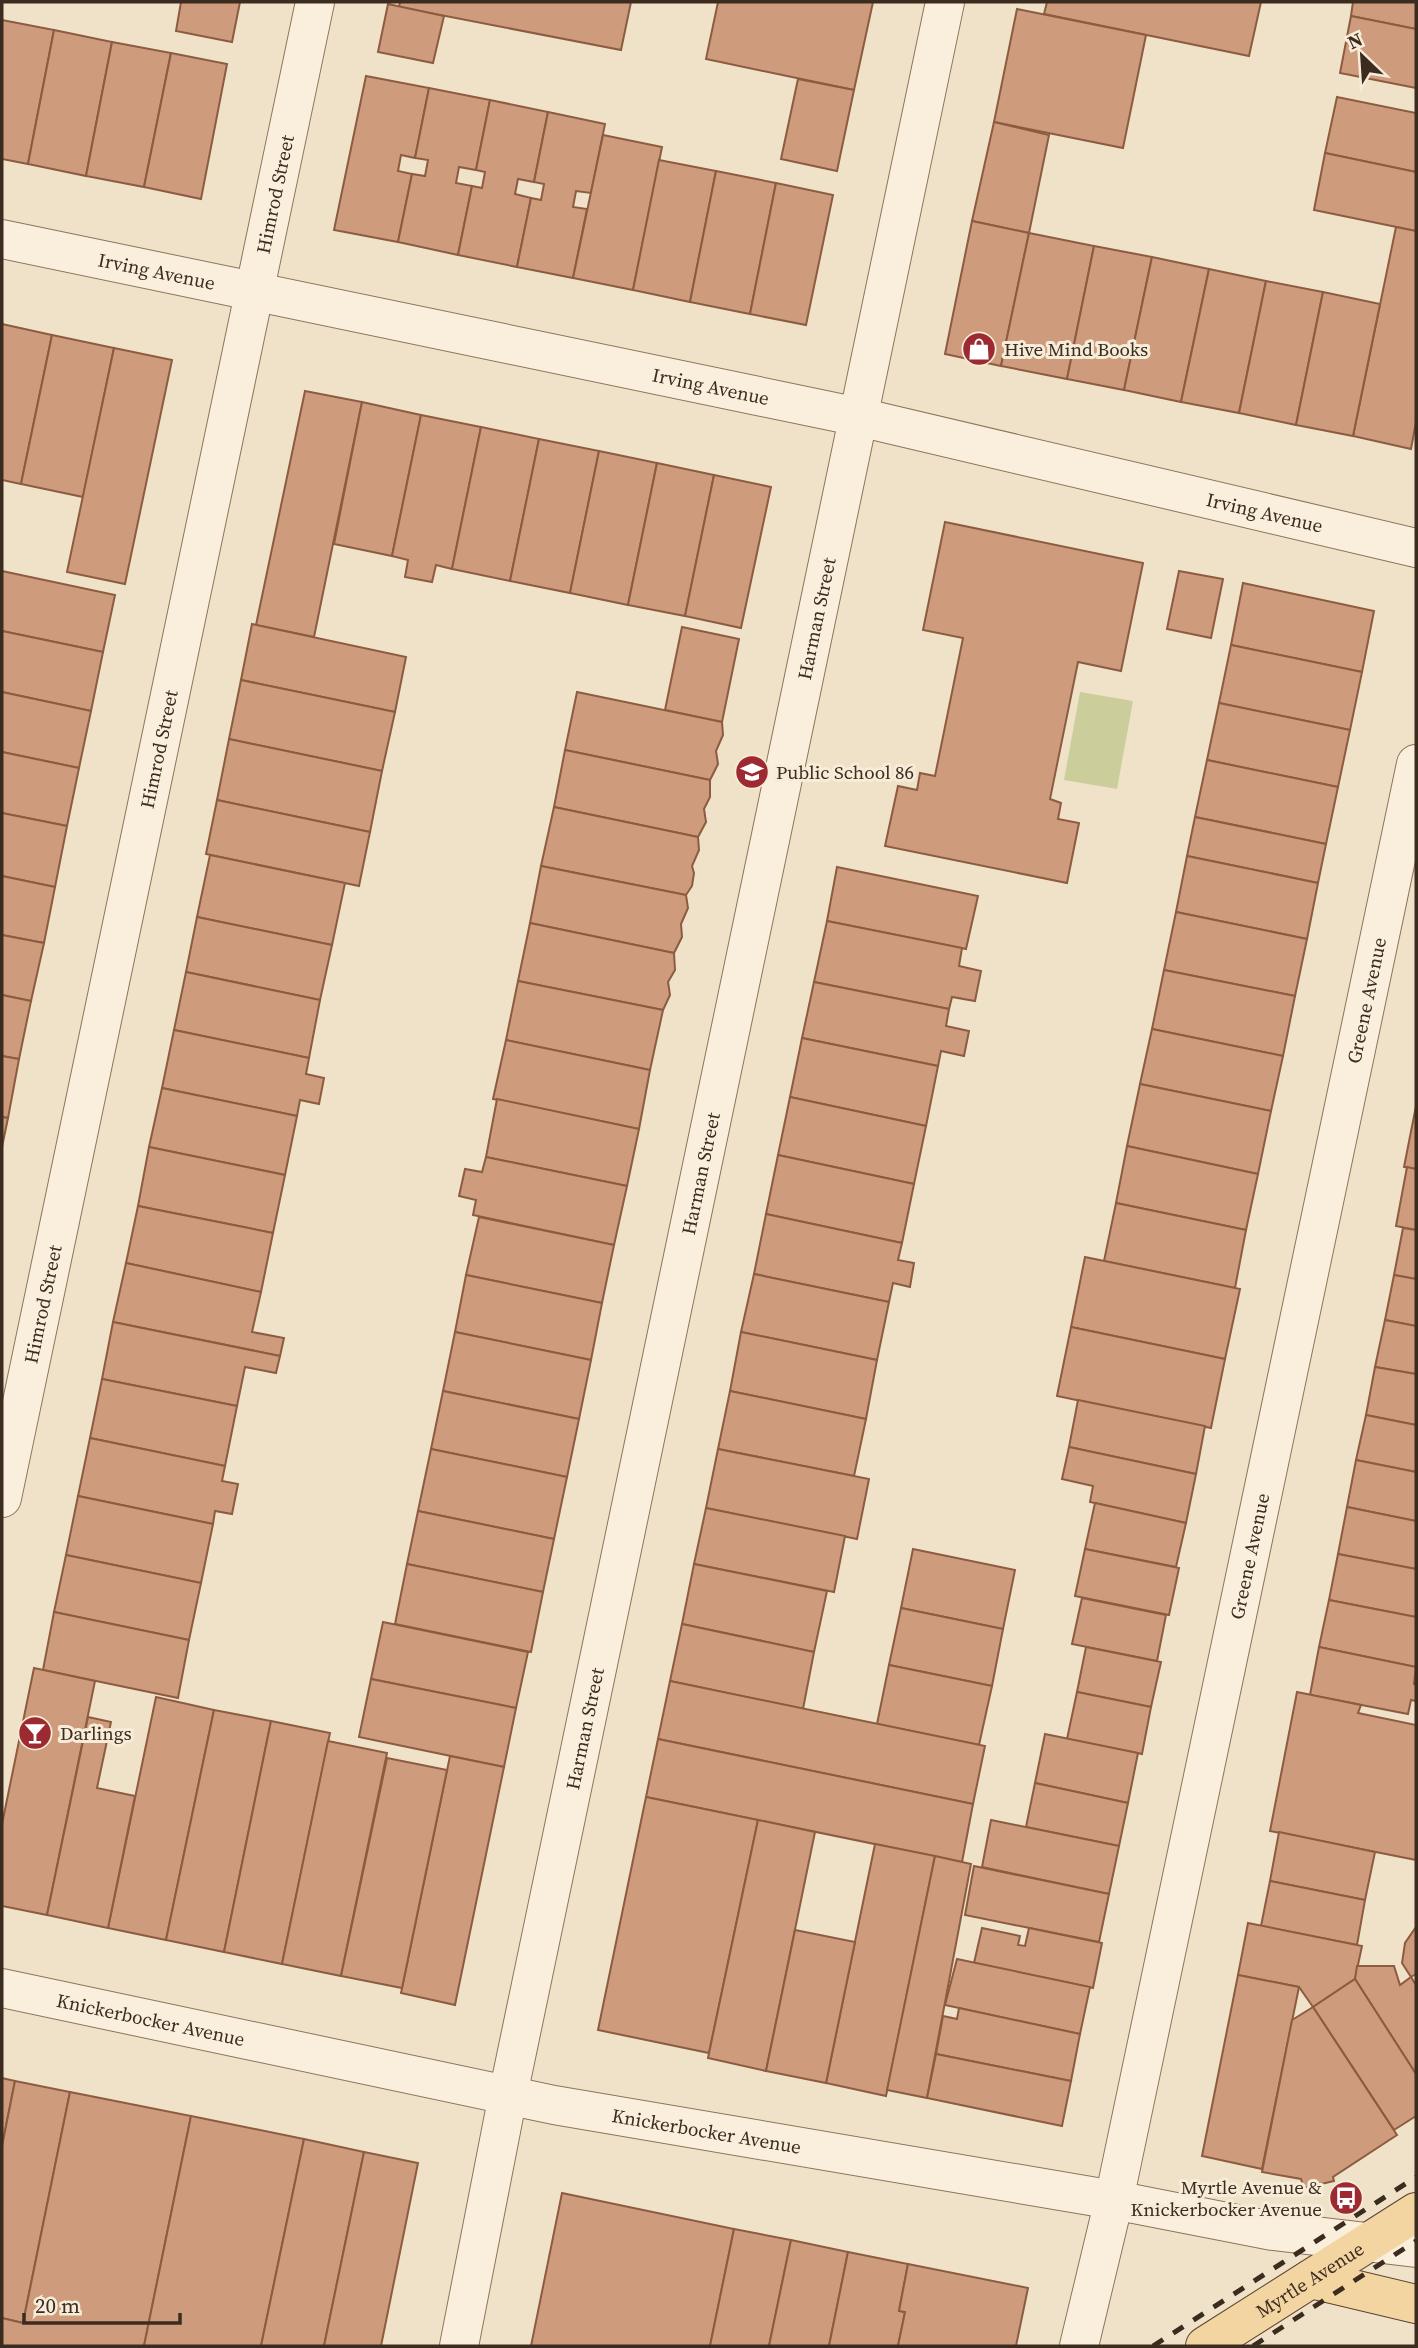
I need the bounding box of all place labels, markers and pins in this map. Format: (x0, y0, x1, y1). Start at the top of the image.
shop icon: Hive Mind Books (960, 330, 998, 368)
place label: Hive Mind Books (1004, 336, 1148, 362)
school or university icon: Public School 86 (733, 753, 771, 791)
place label: Public School 86 (776, 759, 914, 785)
bar icon: Darlings (16, 1714, 54, 1752)
place label: Darlings (60, 1720, 132, 1746)
place label: Myrtle Avenue & Knickerbocker Avenue (1131, 2174, 1322, 2222)
bus stop icon: Myrtle Avenue & Knickerbocker Avenue (1327, 2179, 1365, 2217)

